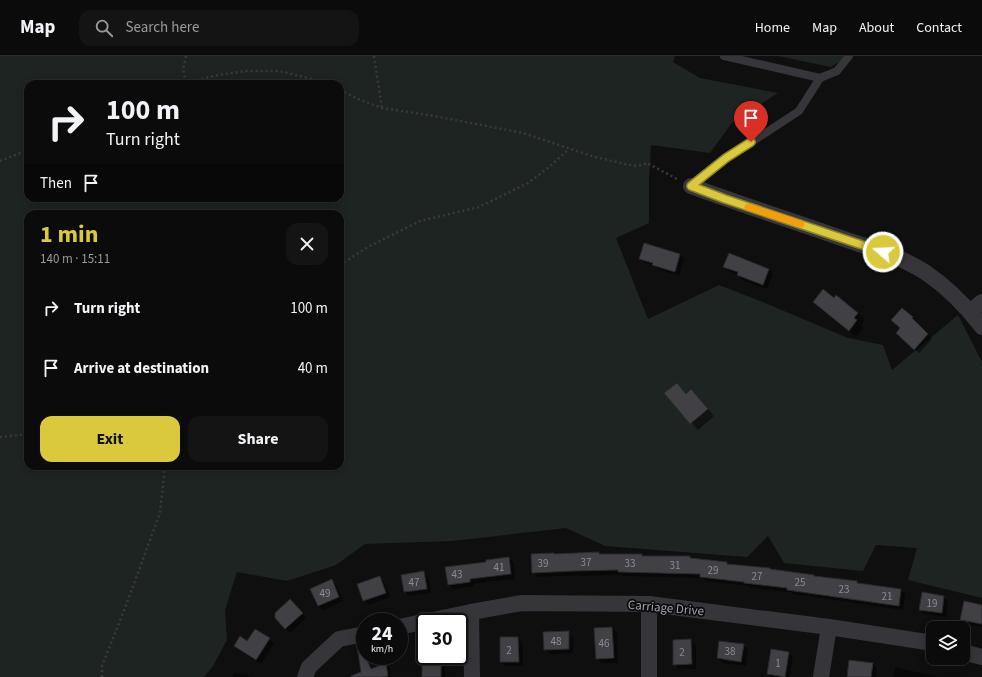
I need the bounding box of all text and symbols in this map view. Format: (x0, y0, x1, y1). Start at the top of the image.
search box (79, 10, 359, 46)
text: Map (20, 14, 55, 41)
icon: search (93, 17, 115, 39)
text: Search here (125, 17, 199, 38)
text: Home (755, 18, 790, 38)
text: Map (812, 18, 837, 38)
text: About (859, 18, 894, 38)
text: Contact (916, 18, 962, 38)
text: 100 m (106, 90, 180, 130)
icon: right (40, 96, 92, 148)
pin (734, 101, 768, 142)
icon: arrive (740, 107, 762, 129)
text: Turn right (106, 127, 180, 152)
icon: arrive (80, 172, 102, 194)
text: Then (40, 173, 72, 194)
text: 1 min (40, 217, 98, 252)
button: close (286, 223, 328, 265)
position arrow (862, 231, 904, 273)
text: 140 m · 15:11 (40, 250, 110, 268)
icon: right (40, 297, 62, 319)
text: Turn right (74, 298, 140, 319)
text: 100 m (290, 298, 328, 319)
icon: arrive (40, 357, 62, 379)
text: Arrive at destination (74, 358, 209, 379)
text: 40 m (298, 358, 328, 379)
button: Exit (40, 416, 180, 462)
button: Share (188, 416, 328, 462)
house number: 37 (581, 555, 591, 570)
house number: 39 (538, 556, 548, 571)
house number: 33 (625, 556, 635, 571)
house number: 31 (670, 558, 680, 573)
house number: 41 (494, 560, 504, 575)
house number: 29 (708, 563, 718, 578)
house number: 43 (452, 567, 462, 582)
house number: 27 (752, 569, 762, 584)
house number: 47 (409, 575, 419, 590)
house number: 25 (795, 575, 805, 590)
house number: 23 (839, 582, 849, 597)
house number: 49 (320, 586, 330, 601)
house number: 21 (882, 589, 892, 604)
street label: Carriage Drive (627, 596, 705, 620)
house number: 19 (927, 596, 937, 611)
speed limit sign: 30 (416, 613, 468, 665)
text: 24 (371, 620, 393, 648)
map controls (926, 621, 970, 665)
button: layers (926, 621, 970, 665)
house number: 48 (551, 634, 562, 649)
house number: 46 (599, 636, 610, 651)
text: km/h (371, 642, 393, 656)
house number: 2 (506, 643, 512, 658)
house number: 38 (725, 644, 736, 659)
house number: 2 (679, 645, 685, 660)
house number: 1 (775, 656, 781, 671)

